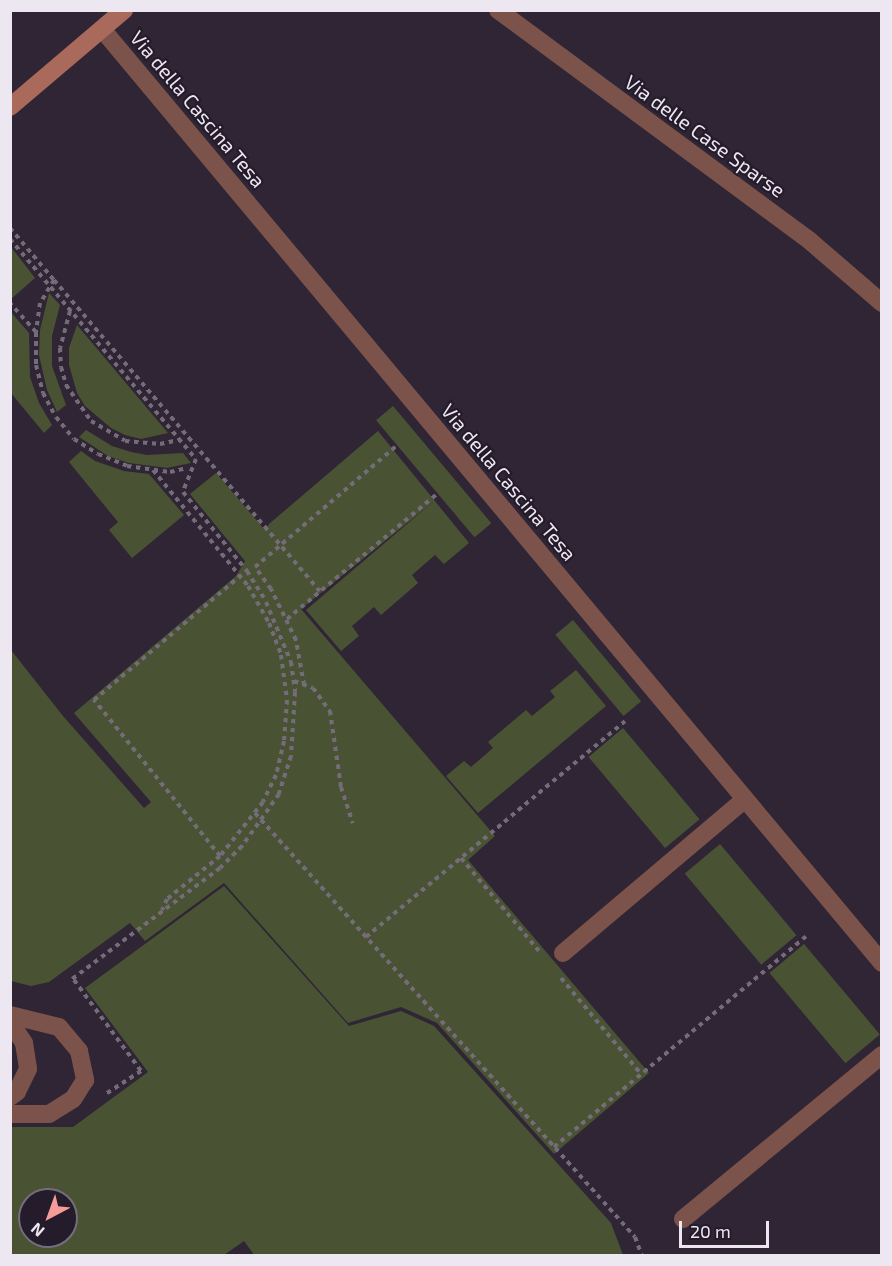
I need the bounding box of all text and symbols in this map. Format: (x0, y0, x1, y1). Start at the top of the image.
street label: Via della Cascina Tesa (125, 26, 271, 192)
street label: Via delle Case Sparse (620, 70, 790, 202)
street label: Via della Cascina Tesa (436, 399, 582, 565)
north arrow (18, 1188, 78, 1248)
scale bar (682, 1209, 772, 1247)
text: N (27, 1219, 48, 1241)
text: 20 m (690, 1220, 731, 1242)

